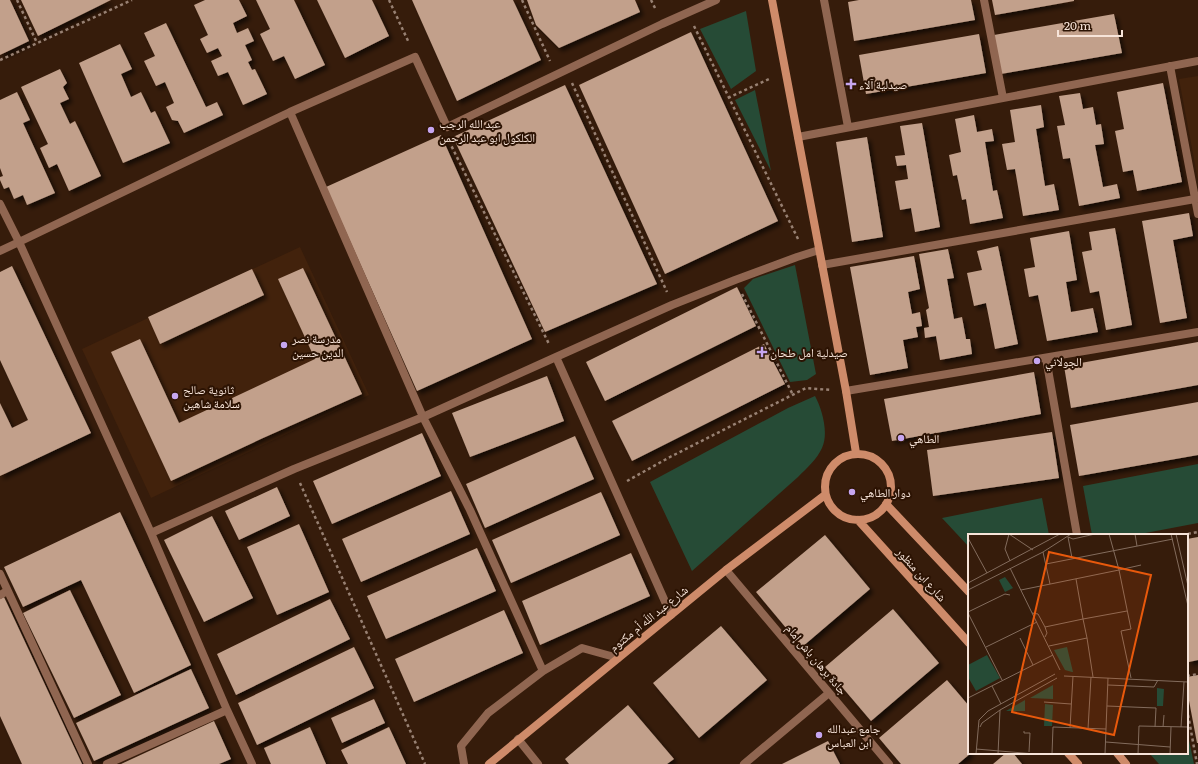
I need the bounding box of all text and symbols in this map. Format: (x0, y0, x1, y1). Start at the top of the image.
scale bar (1058, 12, 1122, 38)
text: 20 m (1064, 16, 1091, 34)
place label: صيدلية آلاء (859, 75, 907, 93)
marker: صيدلية آلاء (846, 79, 856, 89)
place label: عبد الله الرجب الكلكول ابو عبد الرحمن (439, 114, 535, 146)
marker: عبد الله الرجب الكلكول ابو عبد الرحمن (426, 125, 436, 135)
place label: مدرسة نصر الدين حسين (291, 329, 344, 361)
marker: مدرسة نصر الدين حسين (279, 340, 289, 350)
place label: صيدلية امل طحان (770, 343, 848, 361)
marker: صيدلية امل طحان (757, 347, 767, 357)
place label: الجولاني (1045, 352, 1082, 372)
marker: الجولاني (1032, 356, 1042, 366)
place label: ثانوية صالح سلامة شاهين (183, 380, 240, 412)
marker: ثانوية صالح سلامة شاهين (170, 391, 180, 401)
place label: الطاهي (909, 429, 939, 449)
marker: الطاهي (896, 433, 906, 443)
place label: دوار الطاهي (860, 483, 911, 503)
marker: دوار الطاهي (847, 487, 857, 497)
inset map (968, 534, 1188, 754)
street label: شارع ابن منظور (892, 542, 951, 605)
street label: شارع عبد اللّه أم مكتوم (605, 580, 691, 655)
street label: جادة برهان باش إمام (782, 620, 852, 699)
place label: جامع عبدالله ابن العباس (827, 719, 881, 751)
marker: جامع عبدالله ابن العباس (814, 730, 824, 740)

